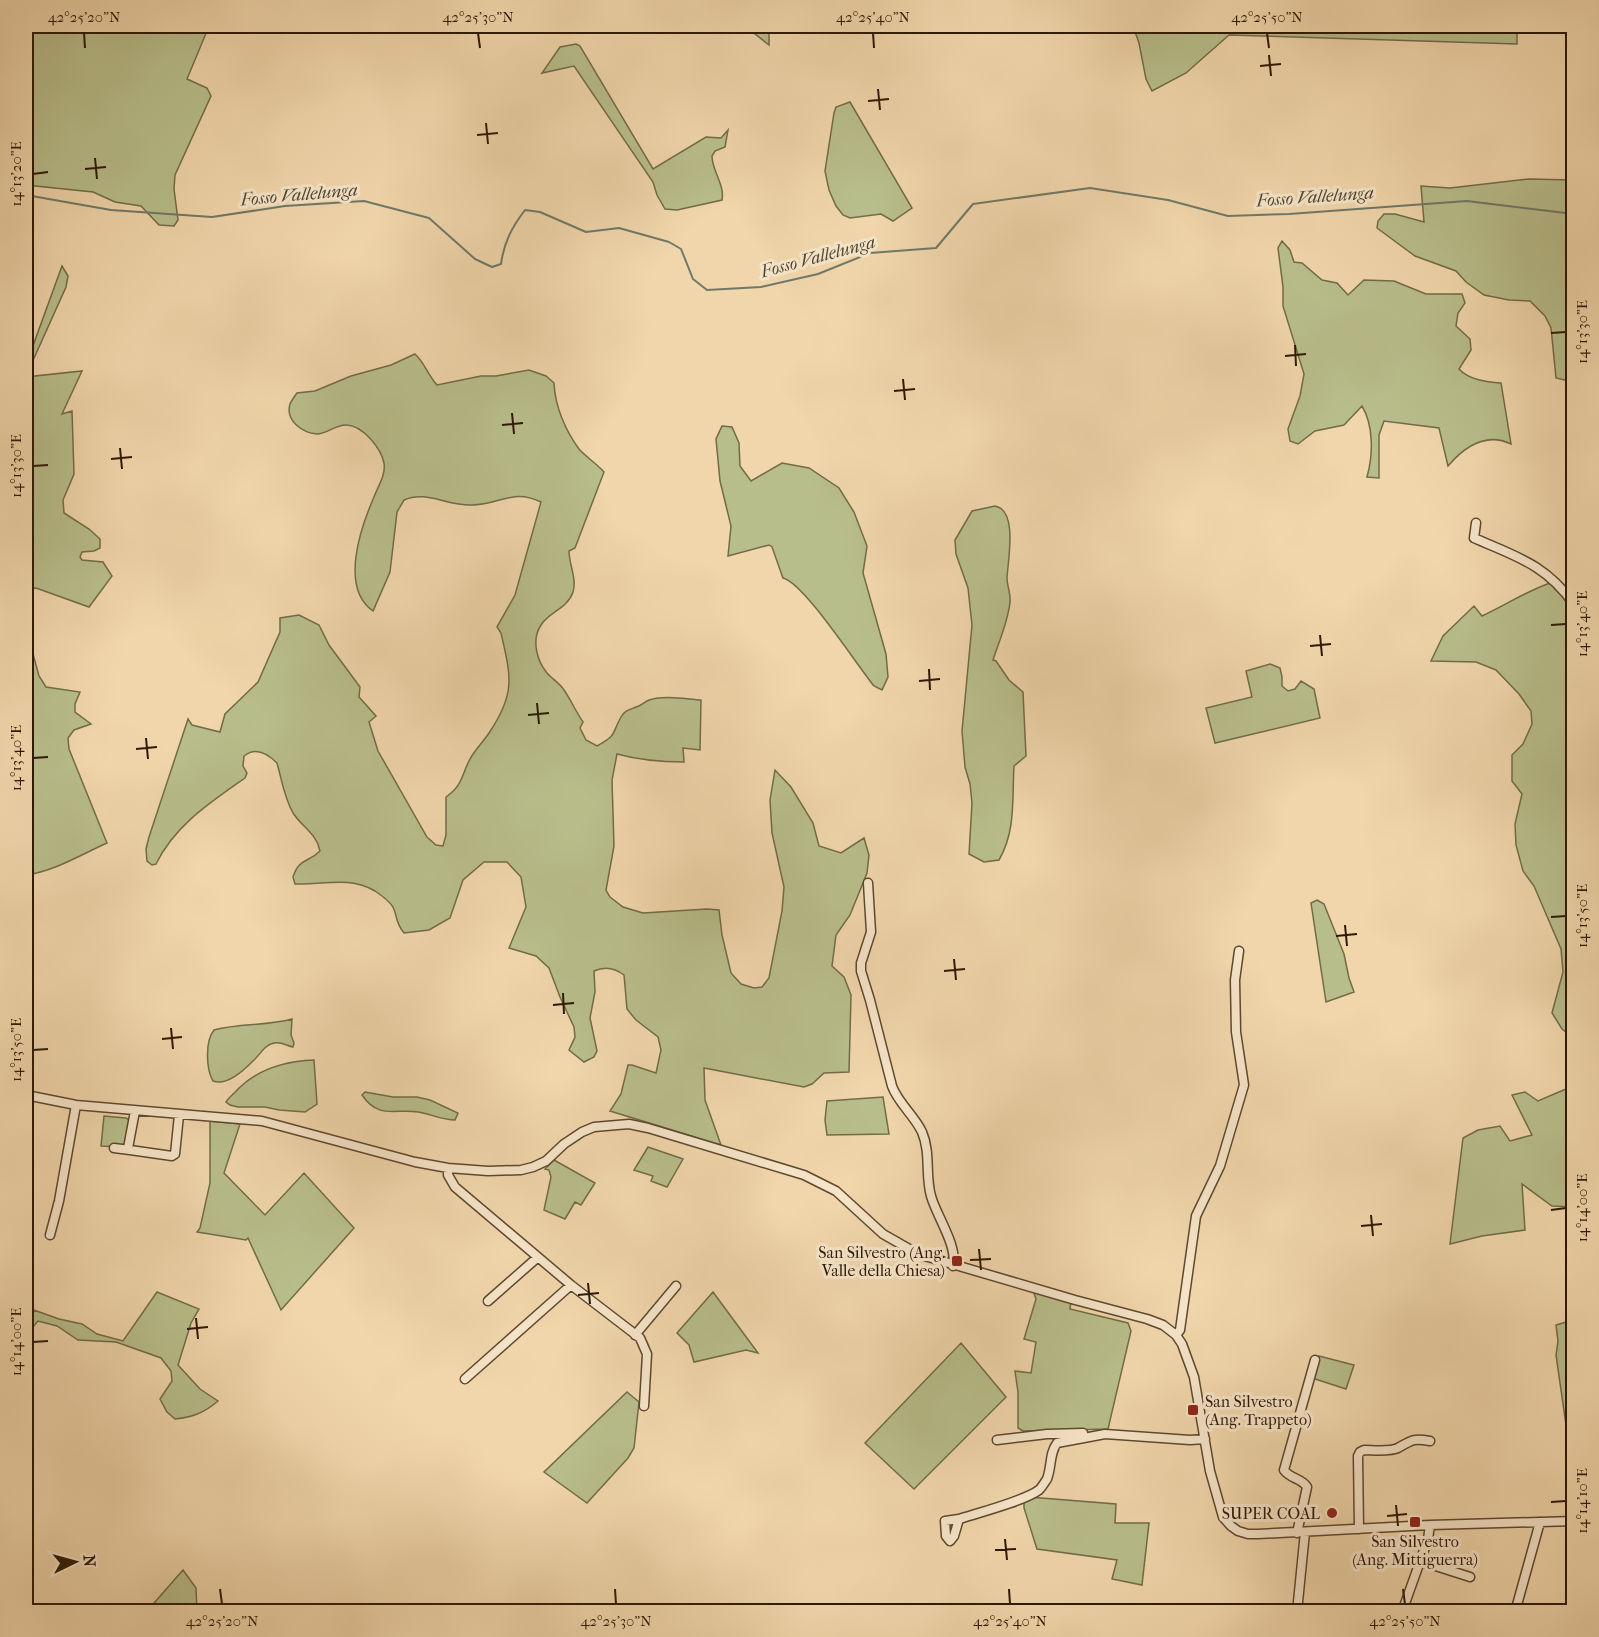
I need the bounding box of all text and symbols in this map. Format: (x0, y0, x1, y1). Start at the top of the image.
text: 42°25'20"N (48, 8, 121, 26)
text: 42°25'30"N (442, 8, 514, 26)
text: 42°25'40"N (836, 8, 911, 26)
text: 42°25'50"N (1231, 8, 1303, 26)
text: 14°13'20"E (7, 141, 25, 207)
water label: Fosso Vallelunga (238, 179, 359, 211)
water label: Fosso Vallelunga (1255, 182, 1374, 212)
water label: Fosso Vallelunga (757, 232, 878, 283)
text: 14°13'30"E (1573, 300, 1591, 364)
text: 14°13'30"E (7, 434, 25, 498)
text: 14°13'40"E (1573, 591, 1591, 657)
text: 14°13'40"E (7, 725, 25, 791)
text: 14°13'50"E (1573, 884, 1591, 948)
text: 14°13'50"E (7, 1018, 25, 1082)
text: 14°14'00"E (1573, 1174, 1591, 1242)
place label: San Silvestro (Ang. Valle della Chiesa) (818, 1243, 945, 1280)
marker: San Silvestro (Ang. Valle della Chiesa) (950, 1254, 964, 1268)
text: 14°14'00"E (7, 1308, 25, 1376)
place label: San Silvestro (Ang. Trappeto) (1205, 1392, 1312, 1429)
marker: San Silvestro (Ang. Trappeto) (1186, 1403, 1200, 1417)
text: 14°14'10"E (1573, 1468, 1591, 1534)
place label: SUPER COAL (1222, 1504, 1320, 1523)
marker: SUPER COAL (1325, 1506, 1339, 1520)
marker: San Silvestro (Ang. Mittiguerra) (1408, 1515, 1422, 1529)
north arrow (45, 1532, 105, 1592)
place label: San Silvestro (Ang. Mittiguerra) (1352, 1532, 1478, 1569)
text: N (79, 1554, 100, 1568)
text: 42°25'20"N (186, 1612, 259, 1630)
text: 42°25'30"N (580, 1612, 652, 1630)
text: 42°25'40"N (973, 1612, 1048, 1630)
text: 42°25'50"N (1369, 1612, 1441, 1630)

